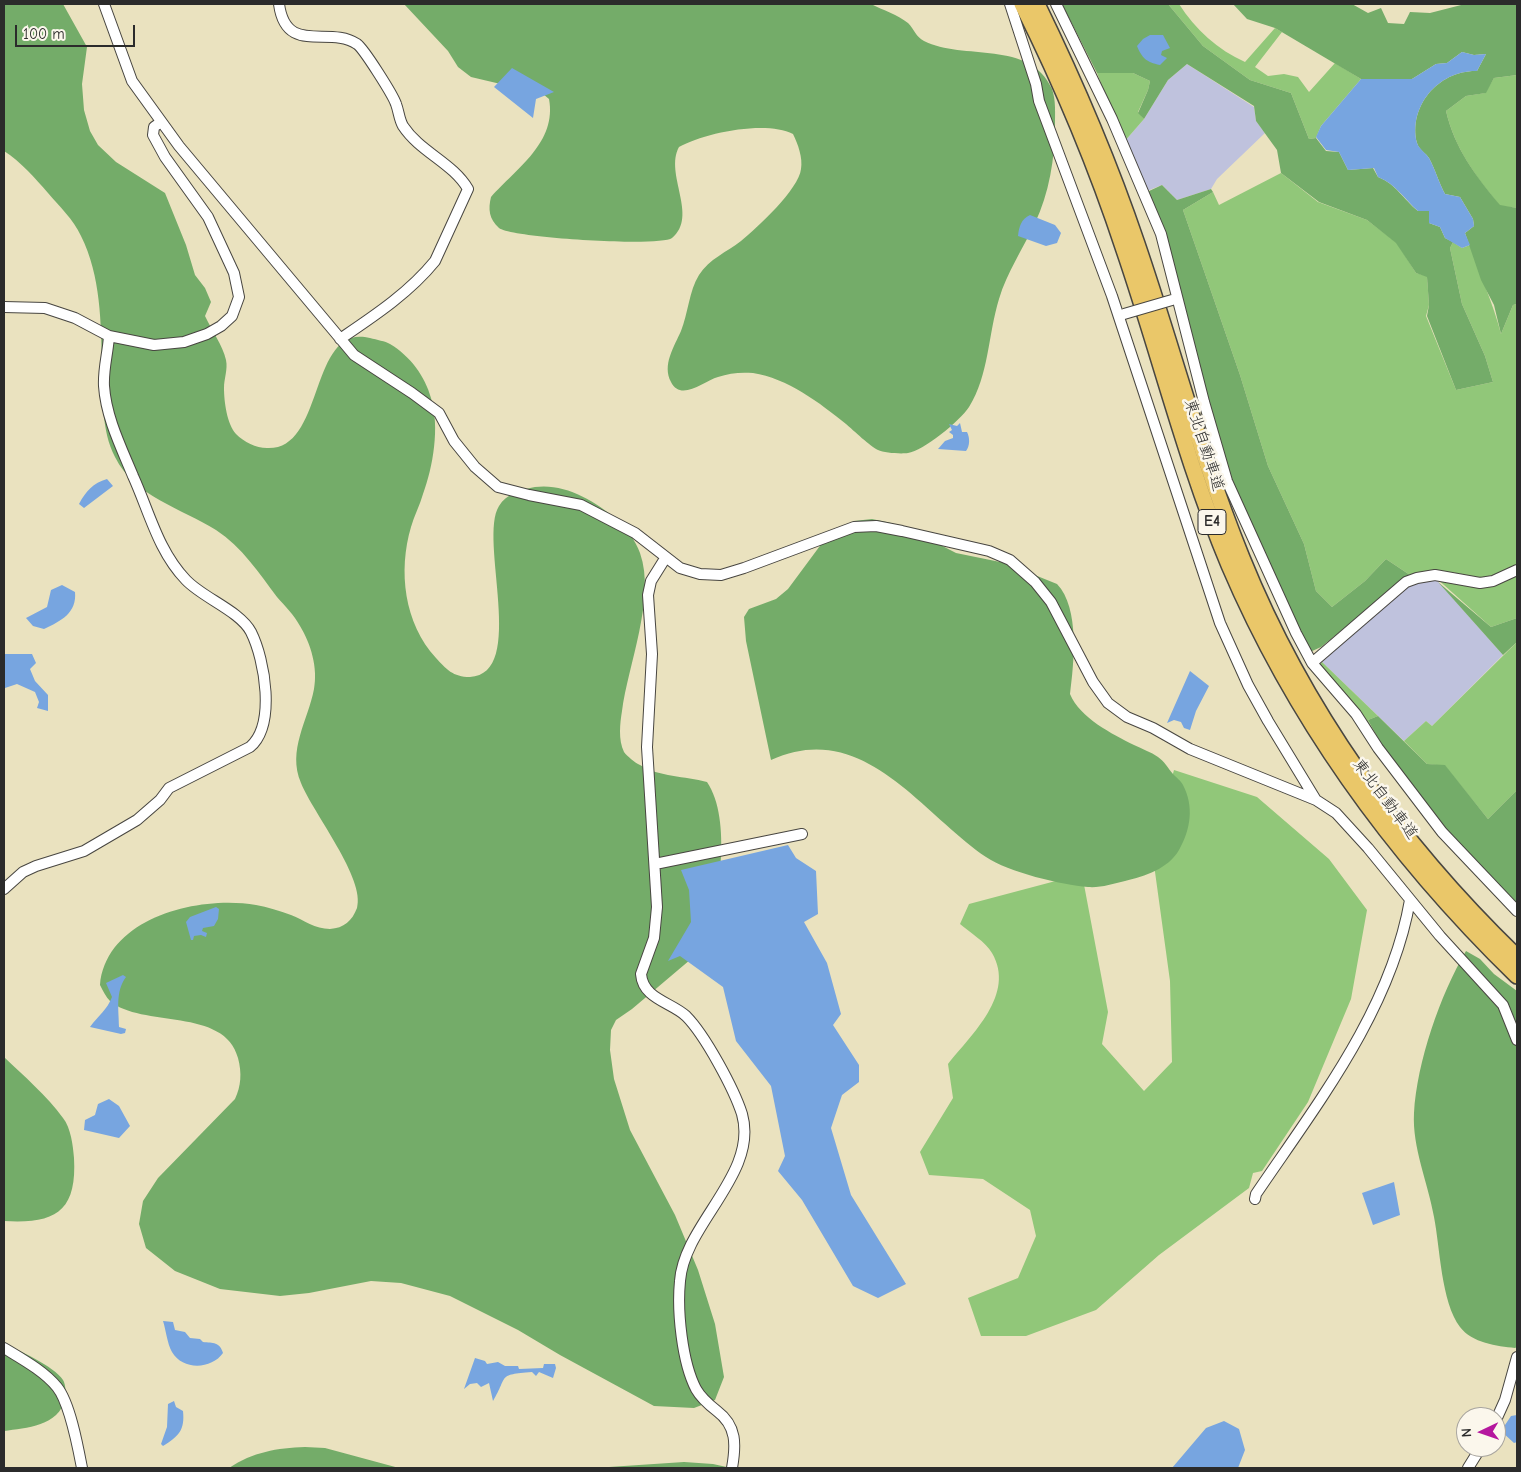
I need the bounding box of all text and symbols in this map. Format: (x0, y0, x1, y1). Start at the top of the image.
scale bar (18, 15, 138, 47)
text: 100 m (23, 25, 65, 43)
street label: 東北自動車道 (1180, 396, 1228, 494)
road number: E4 (1198, 510, 1226, 534)
street label: 東北自動車道 (1348, 755, 1422, 843)
north arrow (1456, 1407, 1506, 1457)
text: N (1458, 1428, 1475, 1438)

